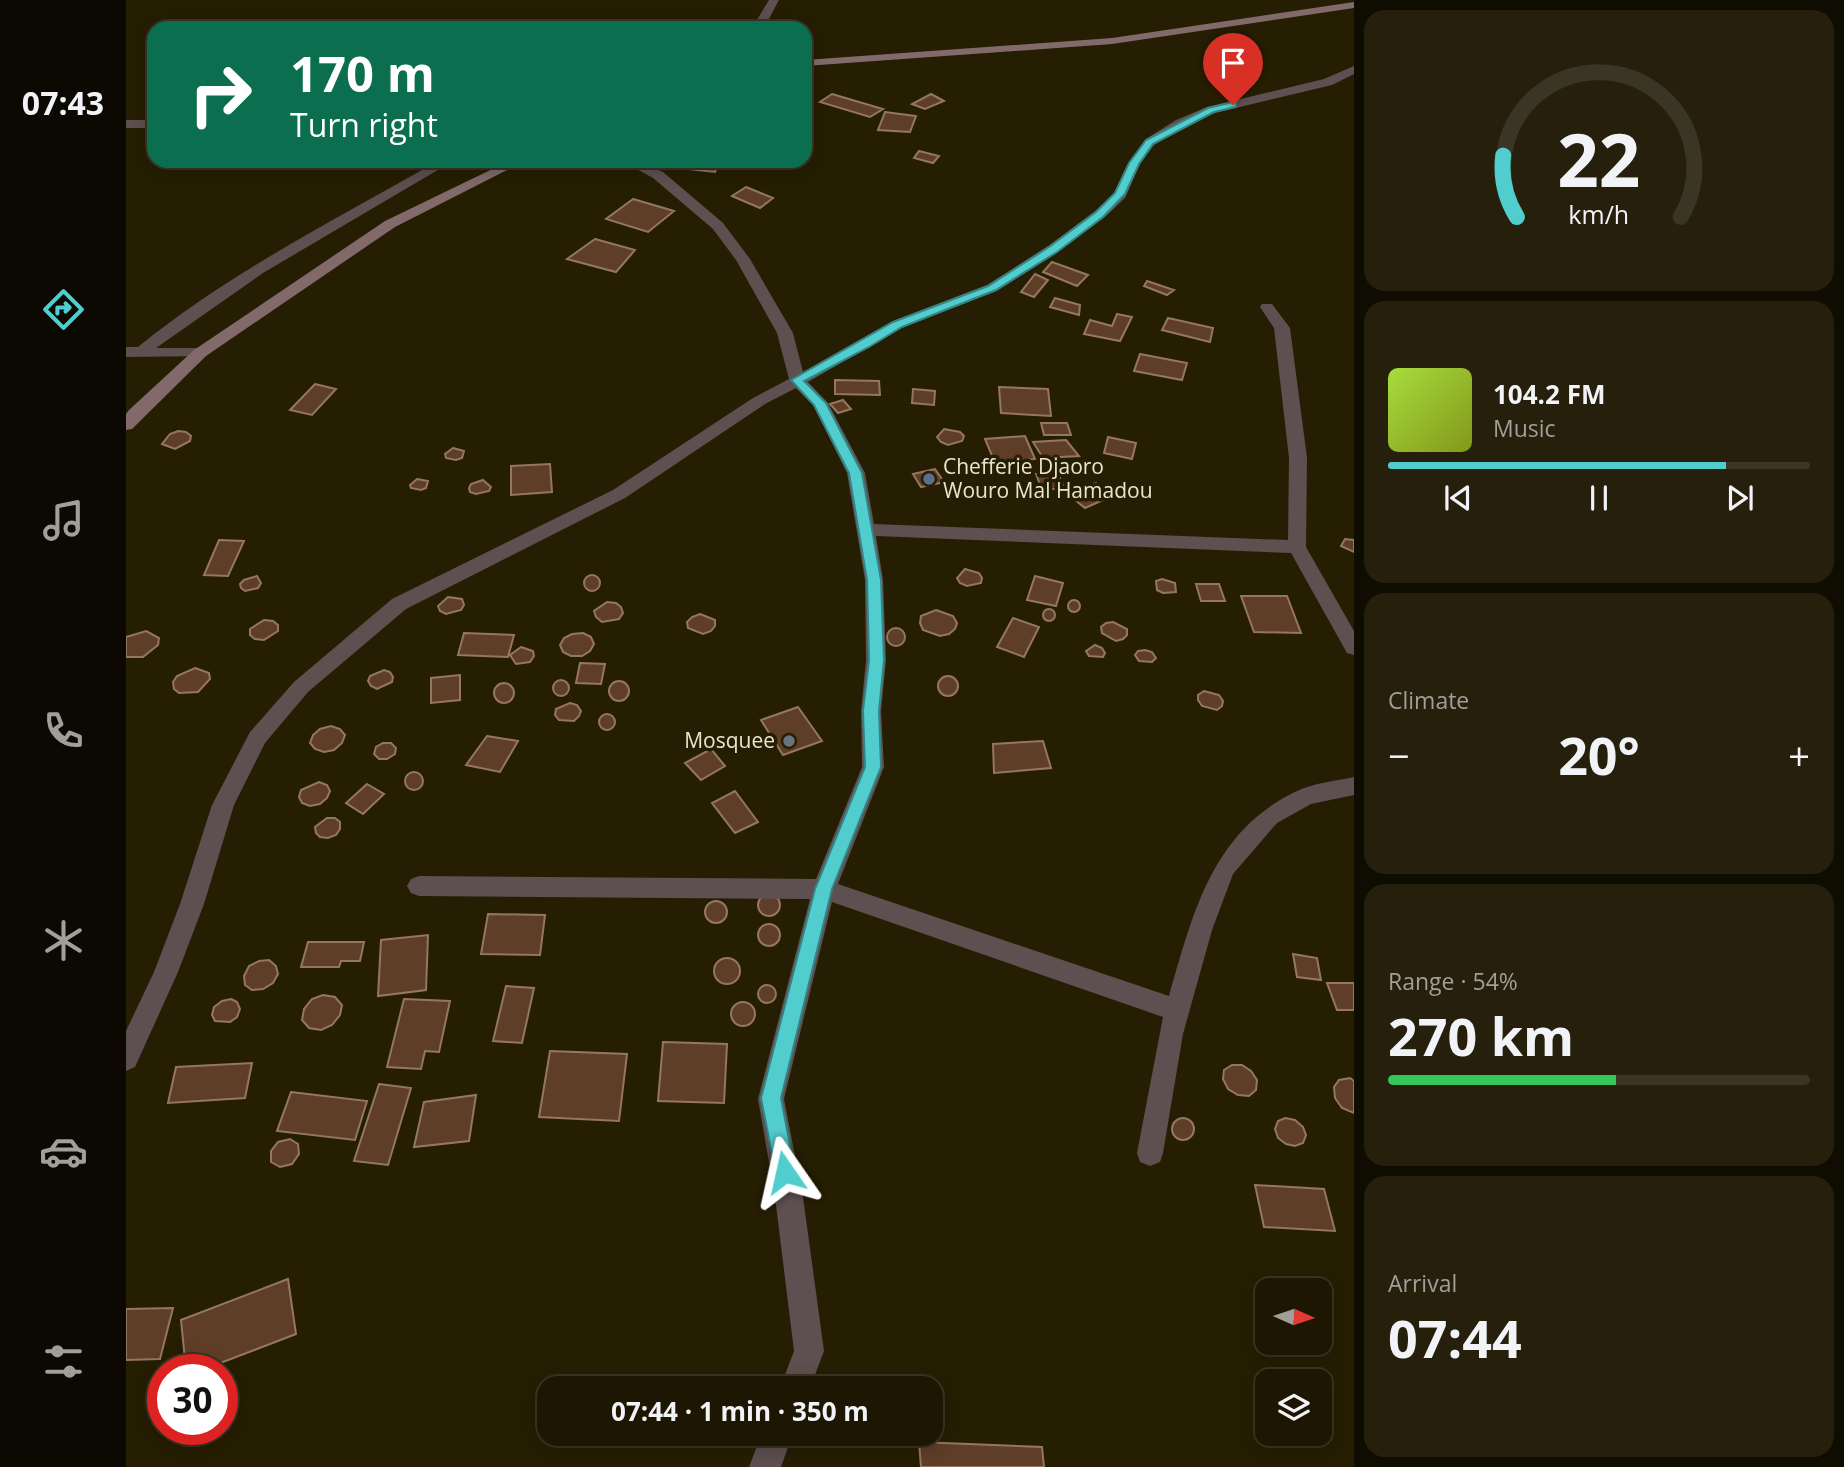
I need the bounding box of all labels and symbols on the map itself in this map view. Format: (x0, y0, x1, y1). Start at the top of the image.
pin (1203, 33, 1263, 105)
place label: Chefferie Djaoro Wouro Mal Hamadou (943, 452, 1153, 504)
marker: Chefferie Djaoro Wouro Mal Hamadou (921, 471, 937, 487)
place label: Mosquee (684, 726, 775, 754)
marker: Mosquee (781, 733, 797, 749)
position arrow (748, 1135, 822, 1209)
north arrow (1255, 1278, 1332, 1354)
speed limit sign: 30 (147, 1354, 238, 1445)

